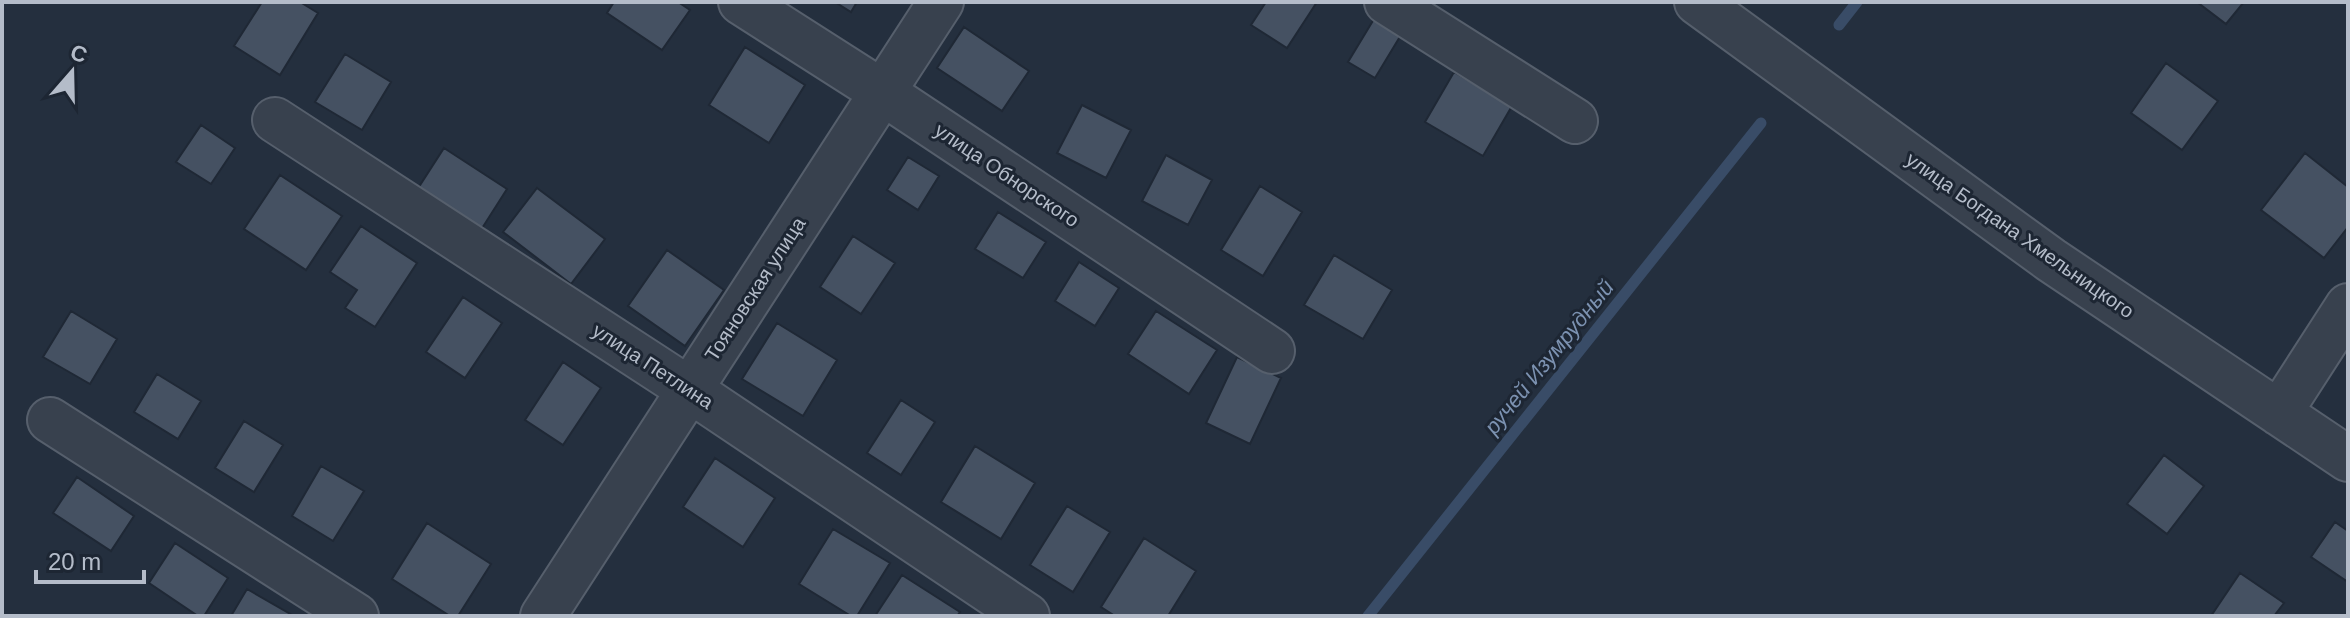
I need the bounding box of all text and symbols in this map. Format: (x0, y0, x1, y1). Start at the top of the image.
north arrow (32, 32, 112, 112)
text: С (67, 39, 91, 68)
street label: улица Обнорского (931, 119, 1083, 231)
street label: улица Богдана Хмельницкого (1902, 148, 2138, 322)
street label: Тояновская улица (700, 212, 810, 365)
water label: ручей Изумрудный (1479, 275, 1619, 440)
street label: улица Петлина (589, 319, 718, 414)
scale bar (36, 534, 144, 584)
text: 20 m (48, 548, 101, 575)

